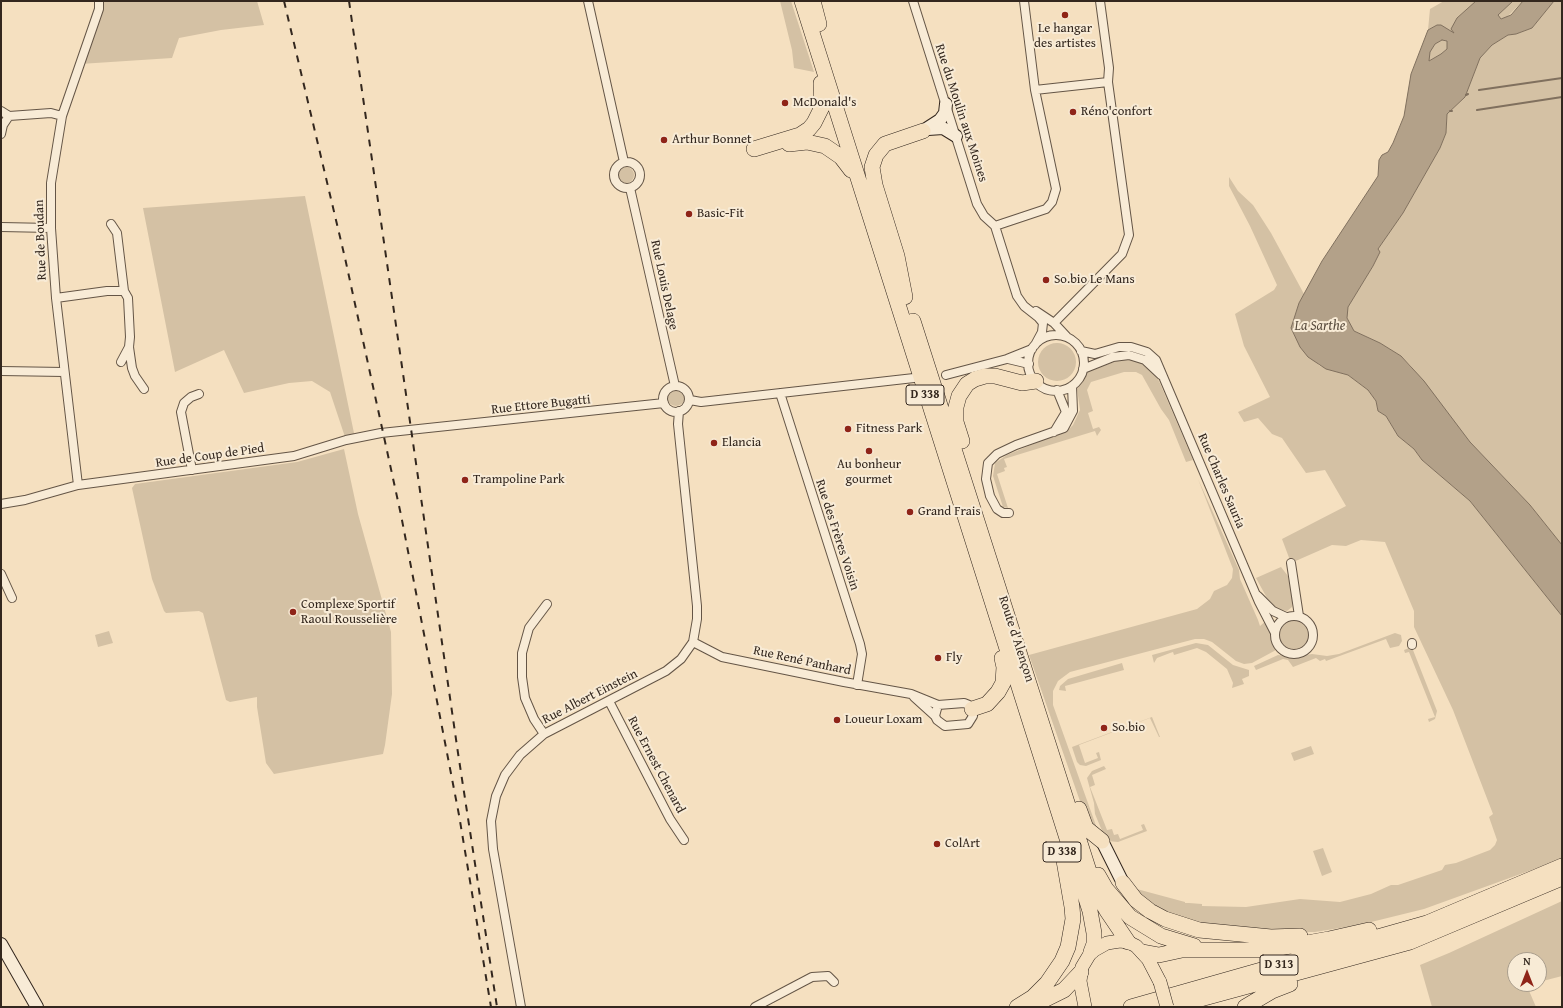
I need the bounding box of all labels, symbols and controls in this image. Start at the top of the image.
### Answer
marker: Le hangar des artistes [1060,10,1070,20]
place label: Le hangar des artistes [1034,21,1096,52]
street label: Rue du Moulin aux Moines [931,42,991,184]
place label: McDonald's [793,95,856,111]
marker: McDonald's [780,98,790,108]
place label: Réno'confort [1081,104,1152,120]
marker: Réno'confort [1068,107,1078,117]
place label: Arthur Bonnet [672,132,752,148]
marker: Arthur Bonnet [659,135,669,145]
street label: Rue de Boudan [32,199,50,281]
place label: Basic-Fit [697,206,744,222]
marker: Basic-Fit [684,209,694,219]
street label: Rue Louis Delage [647,239,681,331]
place label: So.bio Le Mans [1054,272,1135,288]
marker: So.bio Le Mans [1041,275,1051,285]
water label: La Sarthe [1295,318,1345,334]
road number: D 338 [906,385,944,405]
street label: Rue Ettore Bugatti [491,392,591,418]
place label: Fitness Park [856,421,922,437]
marker: Fitness Park [843,424,853,434]
street label: Rue Charles Sauria [1194,431,1248,531]
place label: Elancia [722,435,761,451]
marker: Elancia [709,438,719,448]
street label: Rue de Coup de Pied [155,441,265,471]
marker: Au bonheur gourmet [864,446,874,456]
place label: Au bonheur gourmet [837,457,901,488]
place label: Trampoline Park [473,472,565,488]
marker: Trampoline Park [460,475,470,485]
street label: Rue des Frères Voisin [812,478,862,592]
place label: Grand Frais [918,504,981,520]
marker: Grand Frais [905,507,915,517]
street label: Route d'Alençon [995,594,1037,684]
place label: Complexe Sportif Raoul Rousselière [301,597,397,628]
marker: Complexe Sportif Raoul Rousselière [288,607,298,617]
street label: Rue René Panhard [752,643,852,679]
place label: Fly [946,650,962,666]
marker: Fly [933,653,943,663]
street label: Rue Albert Einstein [540,666,640,728]
place label: Loueur Loxam [845,712,922,728]
street label: Rue Ernest Chenard [624,714,688,816]
marker: Loueur Loxam [832,715,842,725]
place label: So.bio [1112,720,1145,736]
marker: So.bio [1099,723,1109,733]
place label: ColArt [945,836,980,852]
marker: ColArt [932,839,942,849]
road number: D 338 [1043,842,1081,862]
north arrow [1507,952,1547,992]
text: N [1523,953,1531,969]
road number: D 313 [1260,955,1298,975]

